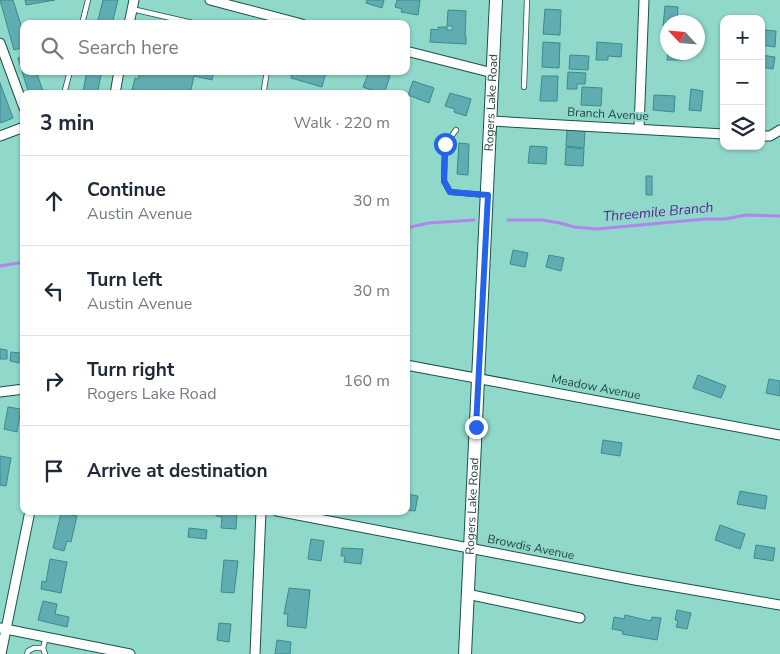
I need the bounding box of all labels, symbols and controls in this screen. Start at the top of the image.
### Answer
north arrow [660,15,705,60]
map controls [720,15,765,150]
button: + [720,15,765,60]
search box [20,20,410,75]
icon: search [38,34,66,62]
text: Search here [78,35,179,61]
street label: Rogers Lake Road [481,54,501,152]
button: − [720,60,765,105]
street label: Branch Avenue [567,104,649,124]
button: layers [720,105,765,150]
text: 3 min [40,109,94,137]
text: Walk · 220 m [294,112,390,134]
route start [434,133,457,156]
text: Continue [87,177,166,203]
icon: ahead [40,187,68,215]
text: 30 m [353,190,390,212]
water label: Threemile Branch [602,198,714,226]
text: Austin Avenue [87,203,192,225]
text: Turn left [87,267,162,293]
icon: left [40,277,68,305]
text: 30 m [353,280,390,302]
text: Austin Avenue [87,293,192,315]
text: Turn right [87,357,174,383]
icon: right [40,367,68,395]
text: 160 m [343,370,390,392]
street label: Meadow Avenue [550,371,642,403]
text: Rogers Lake Road [87,383,217,405]
route end [465,416,488,439]
icon: arrive [40,457,68,485]
street label: Rogers Lake Road [462,457,482,555]
text: Arrive at destination [87,458,268,484]
street label: Browdis Avenue [486,531,576,563]

